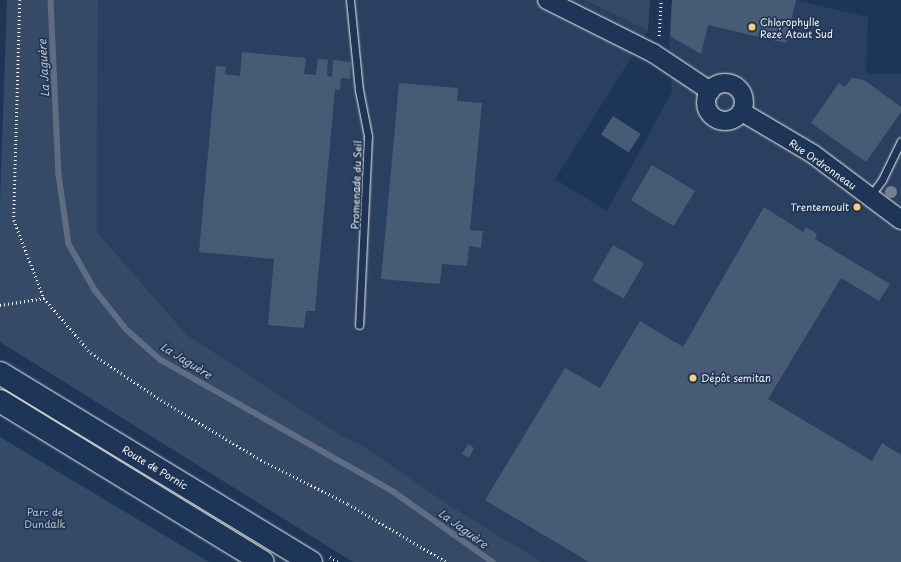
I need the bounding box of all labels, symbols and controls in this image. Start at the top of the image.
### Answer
place label: Chlorophylle Rezé Atout Sud [760,15,833,38]
marker: Chlorophylle Rezé Atout Sud [747,22,757,32]
water label: La Jaguère [36,38,52,98]
street label: Rue Ordronneau [787,136,859,192]
street label: Promenade du Seil [348,140,364,230]
place label: Trentemoult [790,201,849,213]
marker: Trentemoult [852,202,862,212]
water label: La Jaguère [157,340,215,382]
place label: Dépôt semitan [701,372,771,384]
marker: Dépôt semitan [688,373,698,383]
street label: Route de Pornic [120,442,190,492]
park label: Parc de Dundalk [24,505,66,528]
water label: La Jaguère [435,506,491,552]

